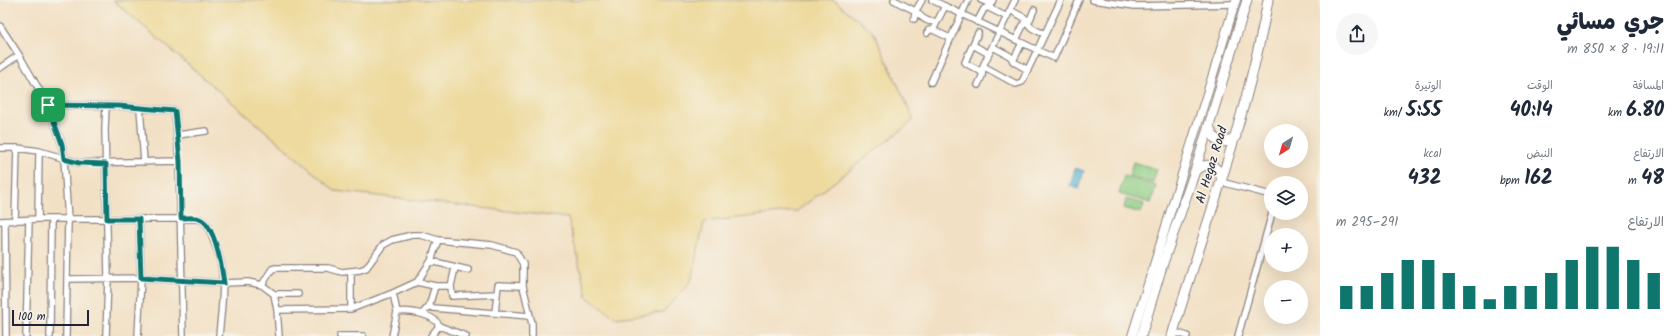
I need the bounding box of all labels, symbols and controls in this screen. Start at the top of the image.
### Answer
text: جري مسائي [1557,6,1664,41]
button: share [1336,13,1378,55]
text: 19:11 · 8 × 850 m [1567,39,1664,60]
text: الوتيرة [1415,77,1441,95]
text: الوقت [1527,77,1553,95]
text: المسافة [1633,77,1664,95]
pin [31,88,65,122]
icon: arrive [37,94,59,116]
text: 5:55 [1406,95,1441,127]
text: 40:14 [1510,95,1553,127]
text: 6.80 [1626,95,1664,127]
text: /km [1384,104,1406,122]
text: km [1608,104,1626,122]
street label: Al Hegaz Road [1190,123,1234,206]
north arrow [1264,124,1308,168]
map controls [1264,124,1308,324]
text: kcal [1423,145,1441,163]
text: النبض [1526,145,1553,163]
text: الارتفاع [1633,145,1664,163]
text: 432 [1408,163,1441,195]
text: 162 [1524,163,1553,195]
text: 48 [1641,163,1664,195]
text: bpm [1500,172,1524,190]
text: m [1628,172,1641,190]
button: layers [1264,176,1308,220]
text: 291–295 m [1336,212,1398,233]
text: الارتفاع [1628,212,1664,233]
button: + [1264,228,1308,272]
button: − [1264,280,1308,324]
scale bar [12,308,89,327]
text: 100 m [18,308,46,326]

